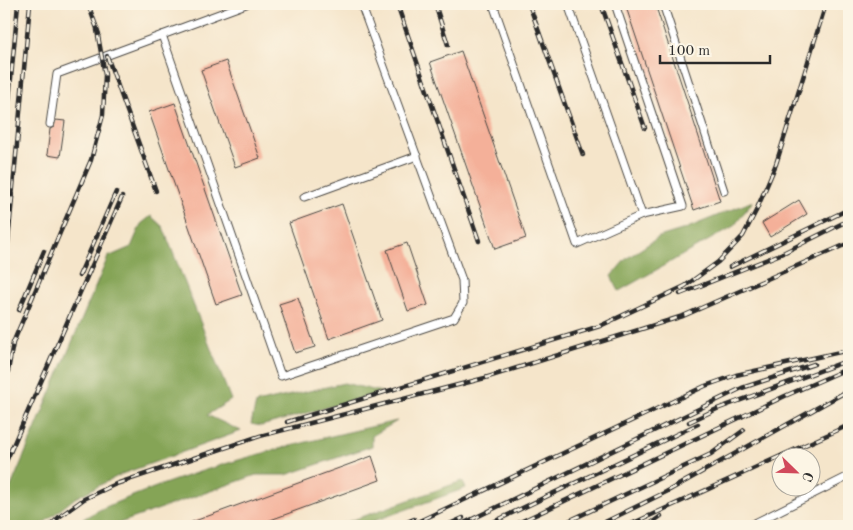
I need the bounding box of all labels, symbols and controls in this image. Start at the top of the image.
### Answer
scale bar [660,32,770,64]
text: 100 m [668,44,710,59]
north arrow [770,448,820,498]
text: С [799,470,815,484]

